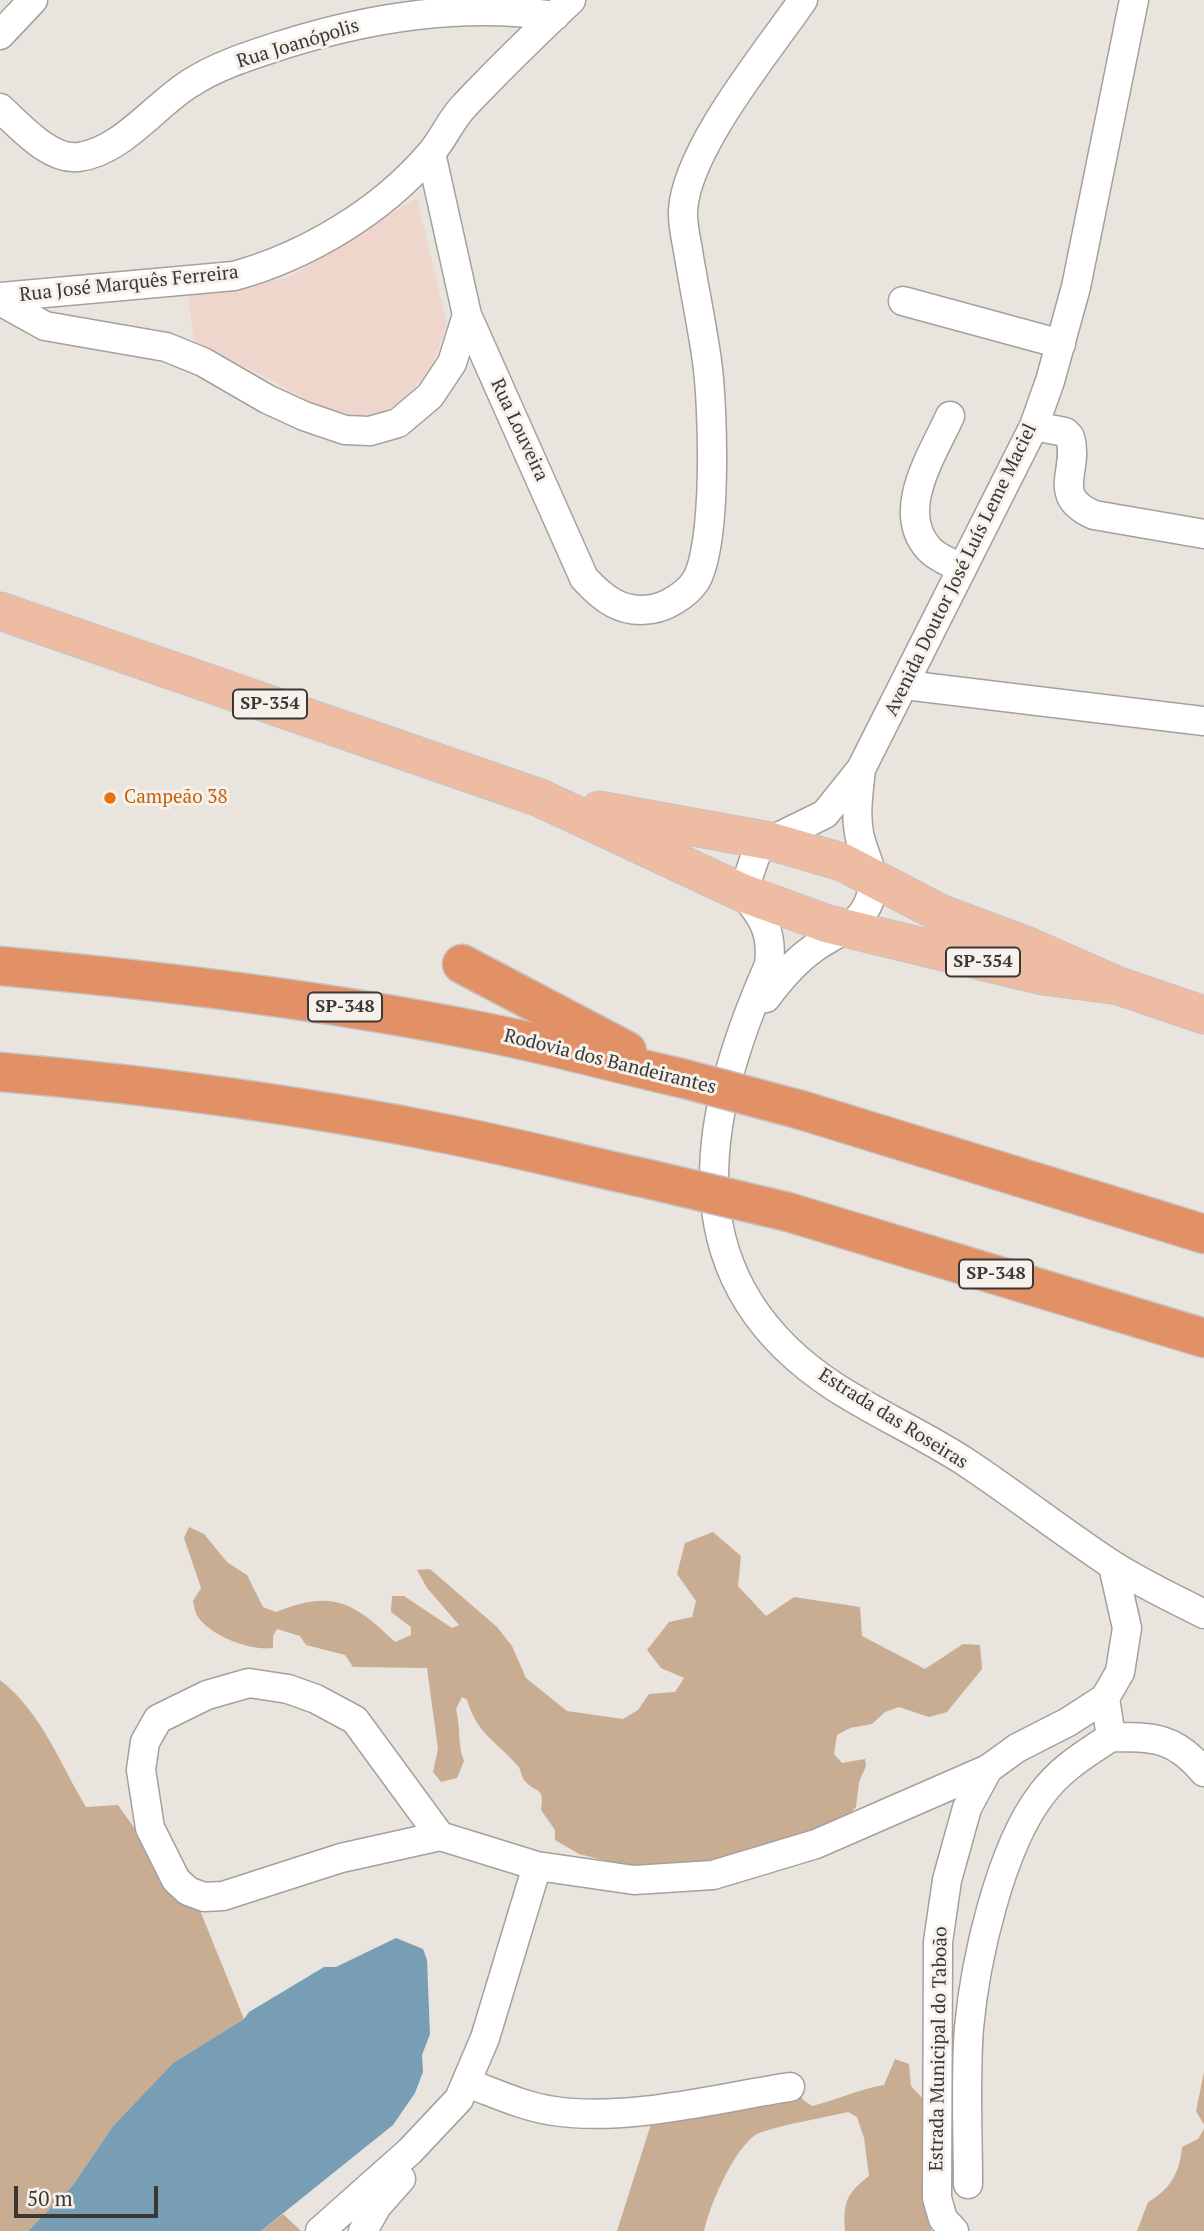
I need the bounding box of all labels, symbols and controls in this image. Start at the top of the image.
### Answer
street label: Rua Joanópolis [234,15,362,73]
street label: Rua José Marquês Ferreira [18,261,240,307]
street label: Rua Louveira [485,375,553,485]
street label: Avenida Doutor José Luís Leme Maciel [880,420,1042,720]
road number: SP-354 [233,690,307,718]
place label: Campeão 38 [124,787,228,809]
marker: Campeão 38 [102,790,118,806]
road number: SP-354 [946,947,1020,976]
road number: SP-348 [308,992,382,1022]
street label: Rodovia dos Bandeirantes [502,1025,718,1099]
road number: SP-348 [959,1260,1033,1288]
street label: Estrada das Roseiras [814,1364,972,1474]
street label: Estrada Municipal do Taboão [925,1926,953,2172]
scale bar [18,2172,161,2216]
text: 50 m [27,2184,73,2212]

